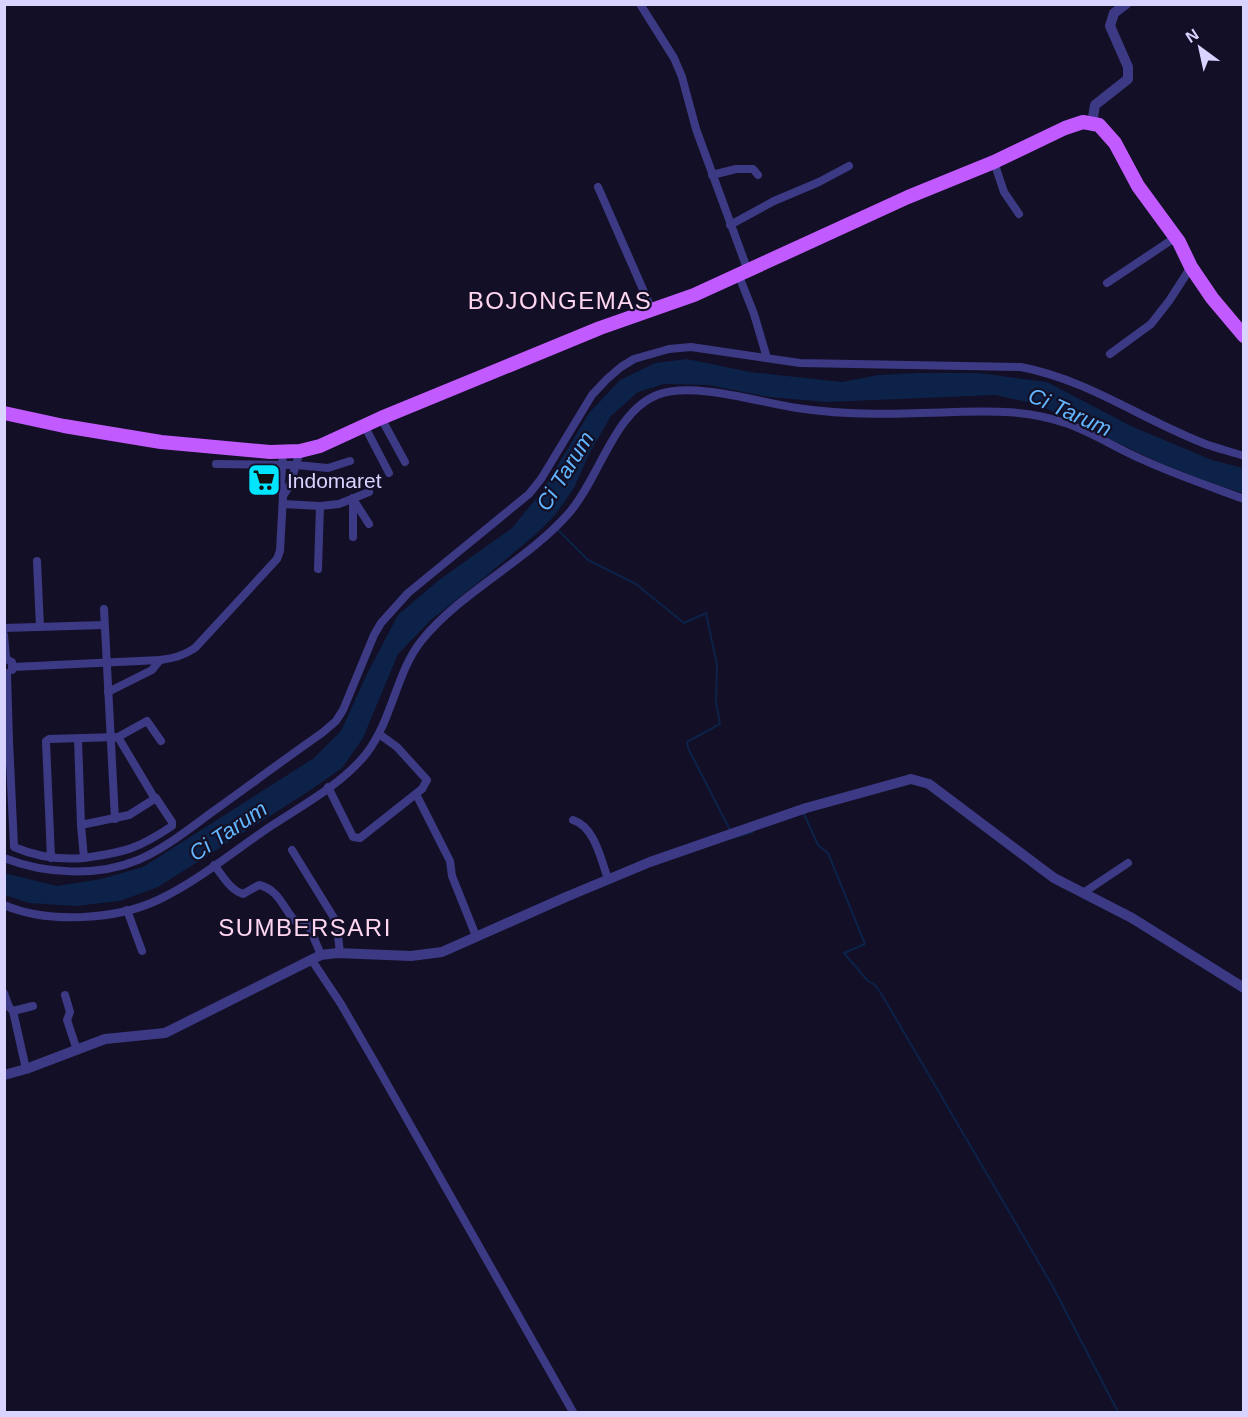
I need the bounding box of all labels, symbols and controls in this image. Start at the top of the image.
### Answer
north arrow [1170,18,1230,78]
text: N [1183,26,1202,46]
district label: BOJONGEMAS [468,287,652,314]
water label: Ci Tarum [1025,383,1115,441]
water label: Ci Tarum [531,427,599,515]
supermarket icon: Indomaret [246,462,282,498]
place label: Indomaret [287,469,382,492]
water label: Ci Tarum [184,796,272,866]
district label: SUMBERSARI [218,914,392,941]

